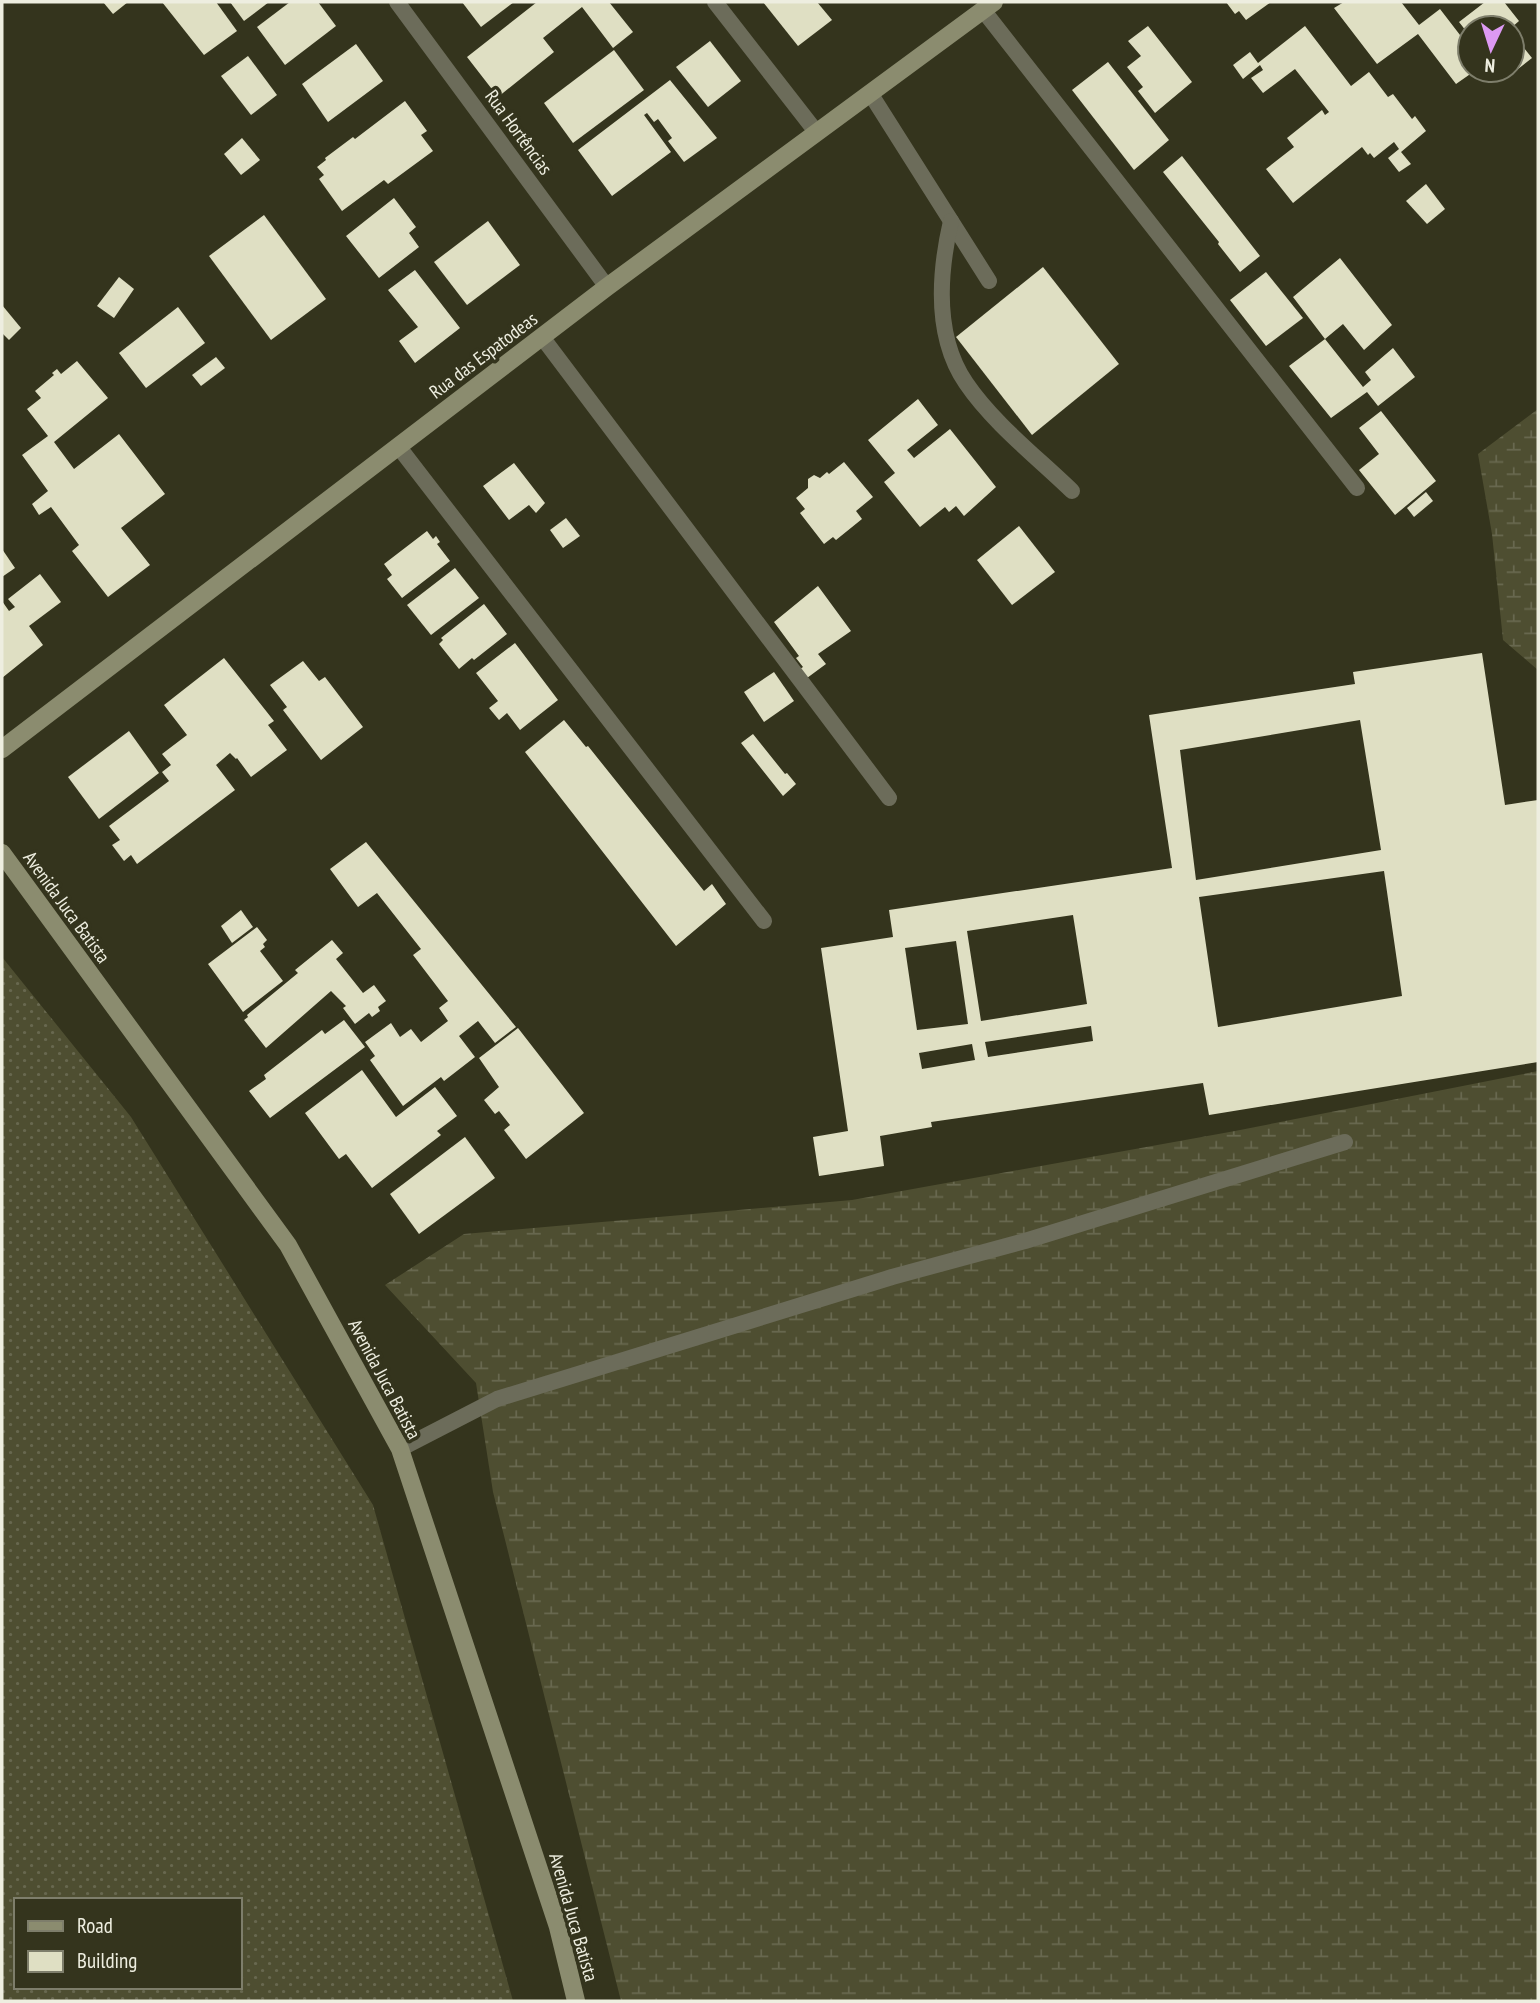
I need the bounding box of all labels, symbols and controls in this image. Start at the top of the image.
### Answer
north arrow [1456,14,1526,84]
text: N [1484,54,1496,78]
street label: Rua Hortências [480,85,558,179]
street label: Rua das Espatodeas [424,307,542,403]
street label: Avenida Juca Batista [18,846,116,968]
street label: Avenida Juca Batista [343,1315,427,1443]
street label: Avenida Juca Batista [544,1850,604,1984]
legend [14,1898,242,1989]
text: Road [77,1912,113,1939]
text: Building [77,1947,137,1974]

